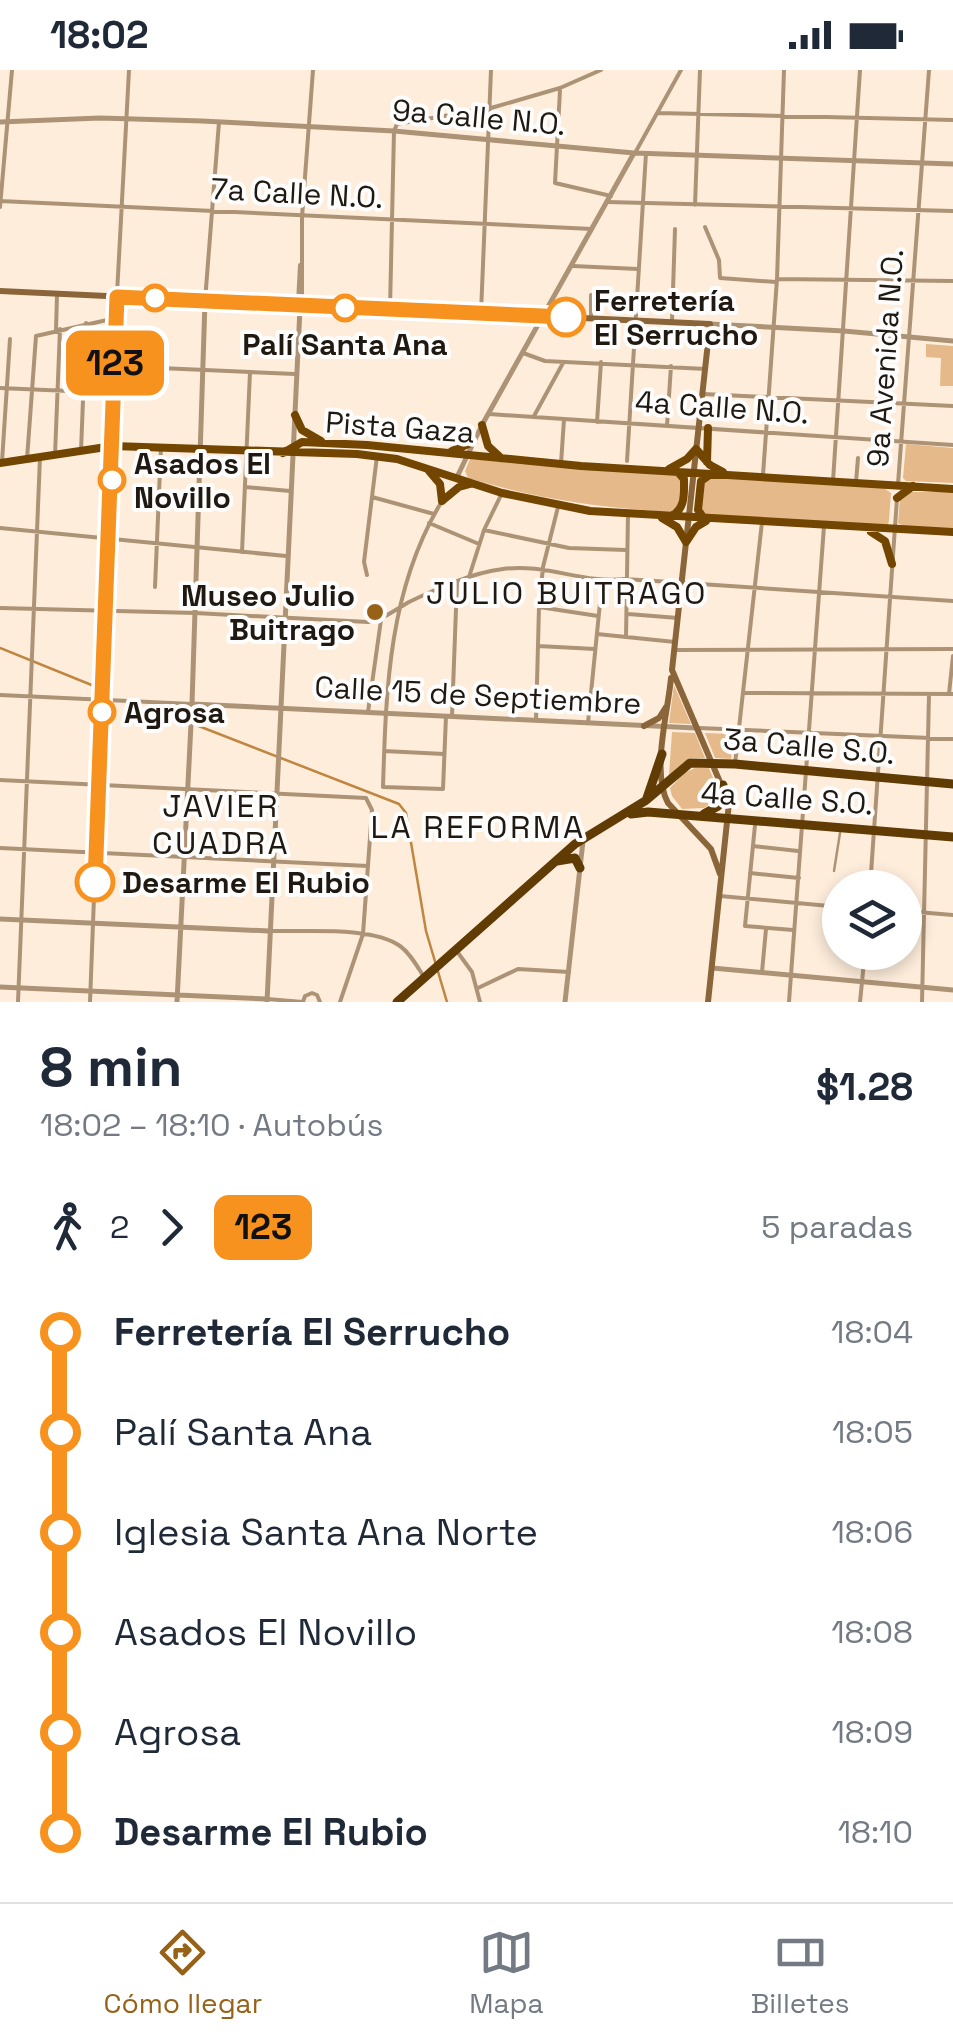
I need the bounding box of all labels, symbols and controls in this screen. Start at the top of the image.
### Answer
text: 18:02 [50,11,149,59]
street label: 9a Calle N.O. [391,90,567,144]
street label: 7a Calle N.O. [210,169,384,217]
street label: 9a Avenida N.O. [858,248,912,468]
place label: Ferretería El Serrucho [594,281,758,354]
unlabelled marker [142,285,168,311]
marker: Palí Santa Ana [332,295,358,321]
marker: Ferretería El Serrucho [547,298,585,336]
place label: Palí Santa Ana [242,325,448,364]
line badge: 123 [58,330,172,396]
text: 123 [86,341,144,385]
street label: 4a Calle N.O. [634,381,810,433]
street label: Pista Gaza [324,402,476,452]
place label: Asados El Novillo [134,444,271,517]
marker: Asados El Novillo [99,467,125,493]
district label: JULIO BUITRAGO [426,573,708,613]
place label: Museo Julio Buitrago [181,576,355,649]
marker: Museo Julio Buitrago [364,601,386,623]
street label: Calle 15 de Septiembre [314,667,642,723]
place label: Agrosa [124,693,225,732]
marker: Agrosa [89,699,115,725]
street label: 3a Calle S.O. [722,719,896,773]
street label: 4a Calle S.O. [700,773,874,823]
district label: JAVIER CUADRA [152,786,290,863]
district label: LA REFORMA [370,807,586,847]
marker: Desarme El Rubio [76,863,114,901]
place label: Desarme El Rubio [122,863,370,902]
map controls [822,870,922,970]
button: layers [822,870,922,970]
text: 8 min [40,1032,182,1102]
text: $1.28 [816,1063,913,1111]
text: 18:02 – 18:10 · Autobús [40,1105,383,1145]
icon: walk [40,1200,95,1255]
icon: forward [144,1200,199,1255]
text: 123 [234,1205,292,1249]
text: 2 [110,1207,129,1247]
text: 5 paradas [761,1207,913,1247]
text: Ferretería El Serrucho [114,1308,510,1356]
text: 18:04 [831,1312,913,1352]
text: Palí Santa Ana [114,1408,372,1456]
text: 18:05 [832,1412,913,1452]
text: Iglesia Santa Ana Norte [114,1508,538,1556]
text: 18:06 [831,1512,913,1552]
text: Asados El Novillo [114,1608,417,1656]
text: 18:08 [831,1612,913,1652]
text: Agrosa [114,1708,241,1756]
text: 18:09 [831,1712,913,1752]
text: Desarme El Rubio [114,1808,428,1856]
text: 18:10 [838,1812,913,1852]
tab: Cómo llegar [103,1925,262,2021]
tab: Mapa [469,1925,544,2021]
tab: Billetes [751,1925,850,2021]

